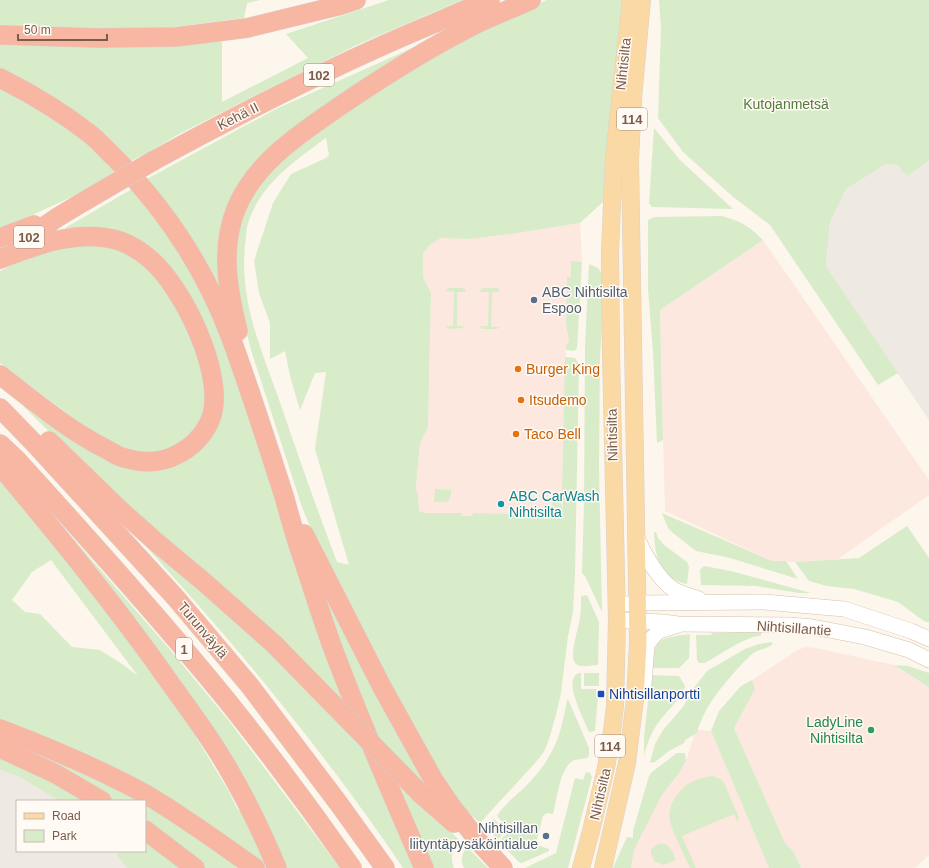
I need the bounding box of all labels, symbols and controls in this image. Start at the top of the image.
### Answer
scale bar [18,16,107,42]
text: 50 m [24,23,51,37]
street label: Nihtisilta [612,37,634,91]
road number: 102 [304,64,334,86]
park label: Kutojanmetsä [743,96,829,112]
street label: Kehä II [215,99,261,133]
road number: 114 [617,108,647,130]
road number: 102 [14,226,44,248]
place label: ABC Nihtisilta Espoo [542,284,628,316]
marker: ABC Nihtisilta Espoo [529,295,539,305]
place label: Burger King [526,361,600,377]
marker: Burger King [513,364,523,374]
place label: Itsudemo [529,392,587,408]
marker: Itsudemo [516,395,526,405]
street label: Nihtisilta [604,408,620,462]
place label: Taco Bell [524,426,581,442]
marker: Taco Bell [511,429,521,439]
place label: ABC CarWash Nihtisilta [509,488,600,520]
marker: ABC CarWash Nihtisilta [496,499,506,509]
street label: Turunväylä [175,599,231,662]
street label: Nihtisillantie [756,617,832,639]
road number: 1 [176,638,192,660]
place label: Nihtisillanportti [609,686,700,702]
marker: Nihtisillanportti [596,689,606,699]
place label: LadyLine Nihtisilta [806,714,863,746]
marker: LadyLine Nihtisilta [866,725,876,735]
road number: 114 [595,735,625,757]
street label: Nihtisilta [586,766,614,822]
legend [16,800,146,852]
text: Road [52,809,81,823]
place label: Nihtisillan liityntäpysäköintialue [410,820,538,852]
text: Park [52,829,78,843]
marker: Nihtisillan liityntäpysäköintialue [541,831,551,841]

